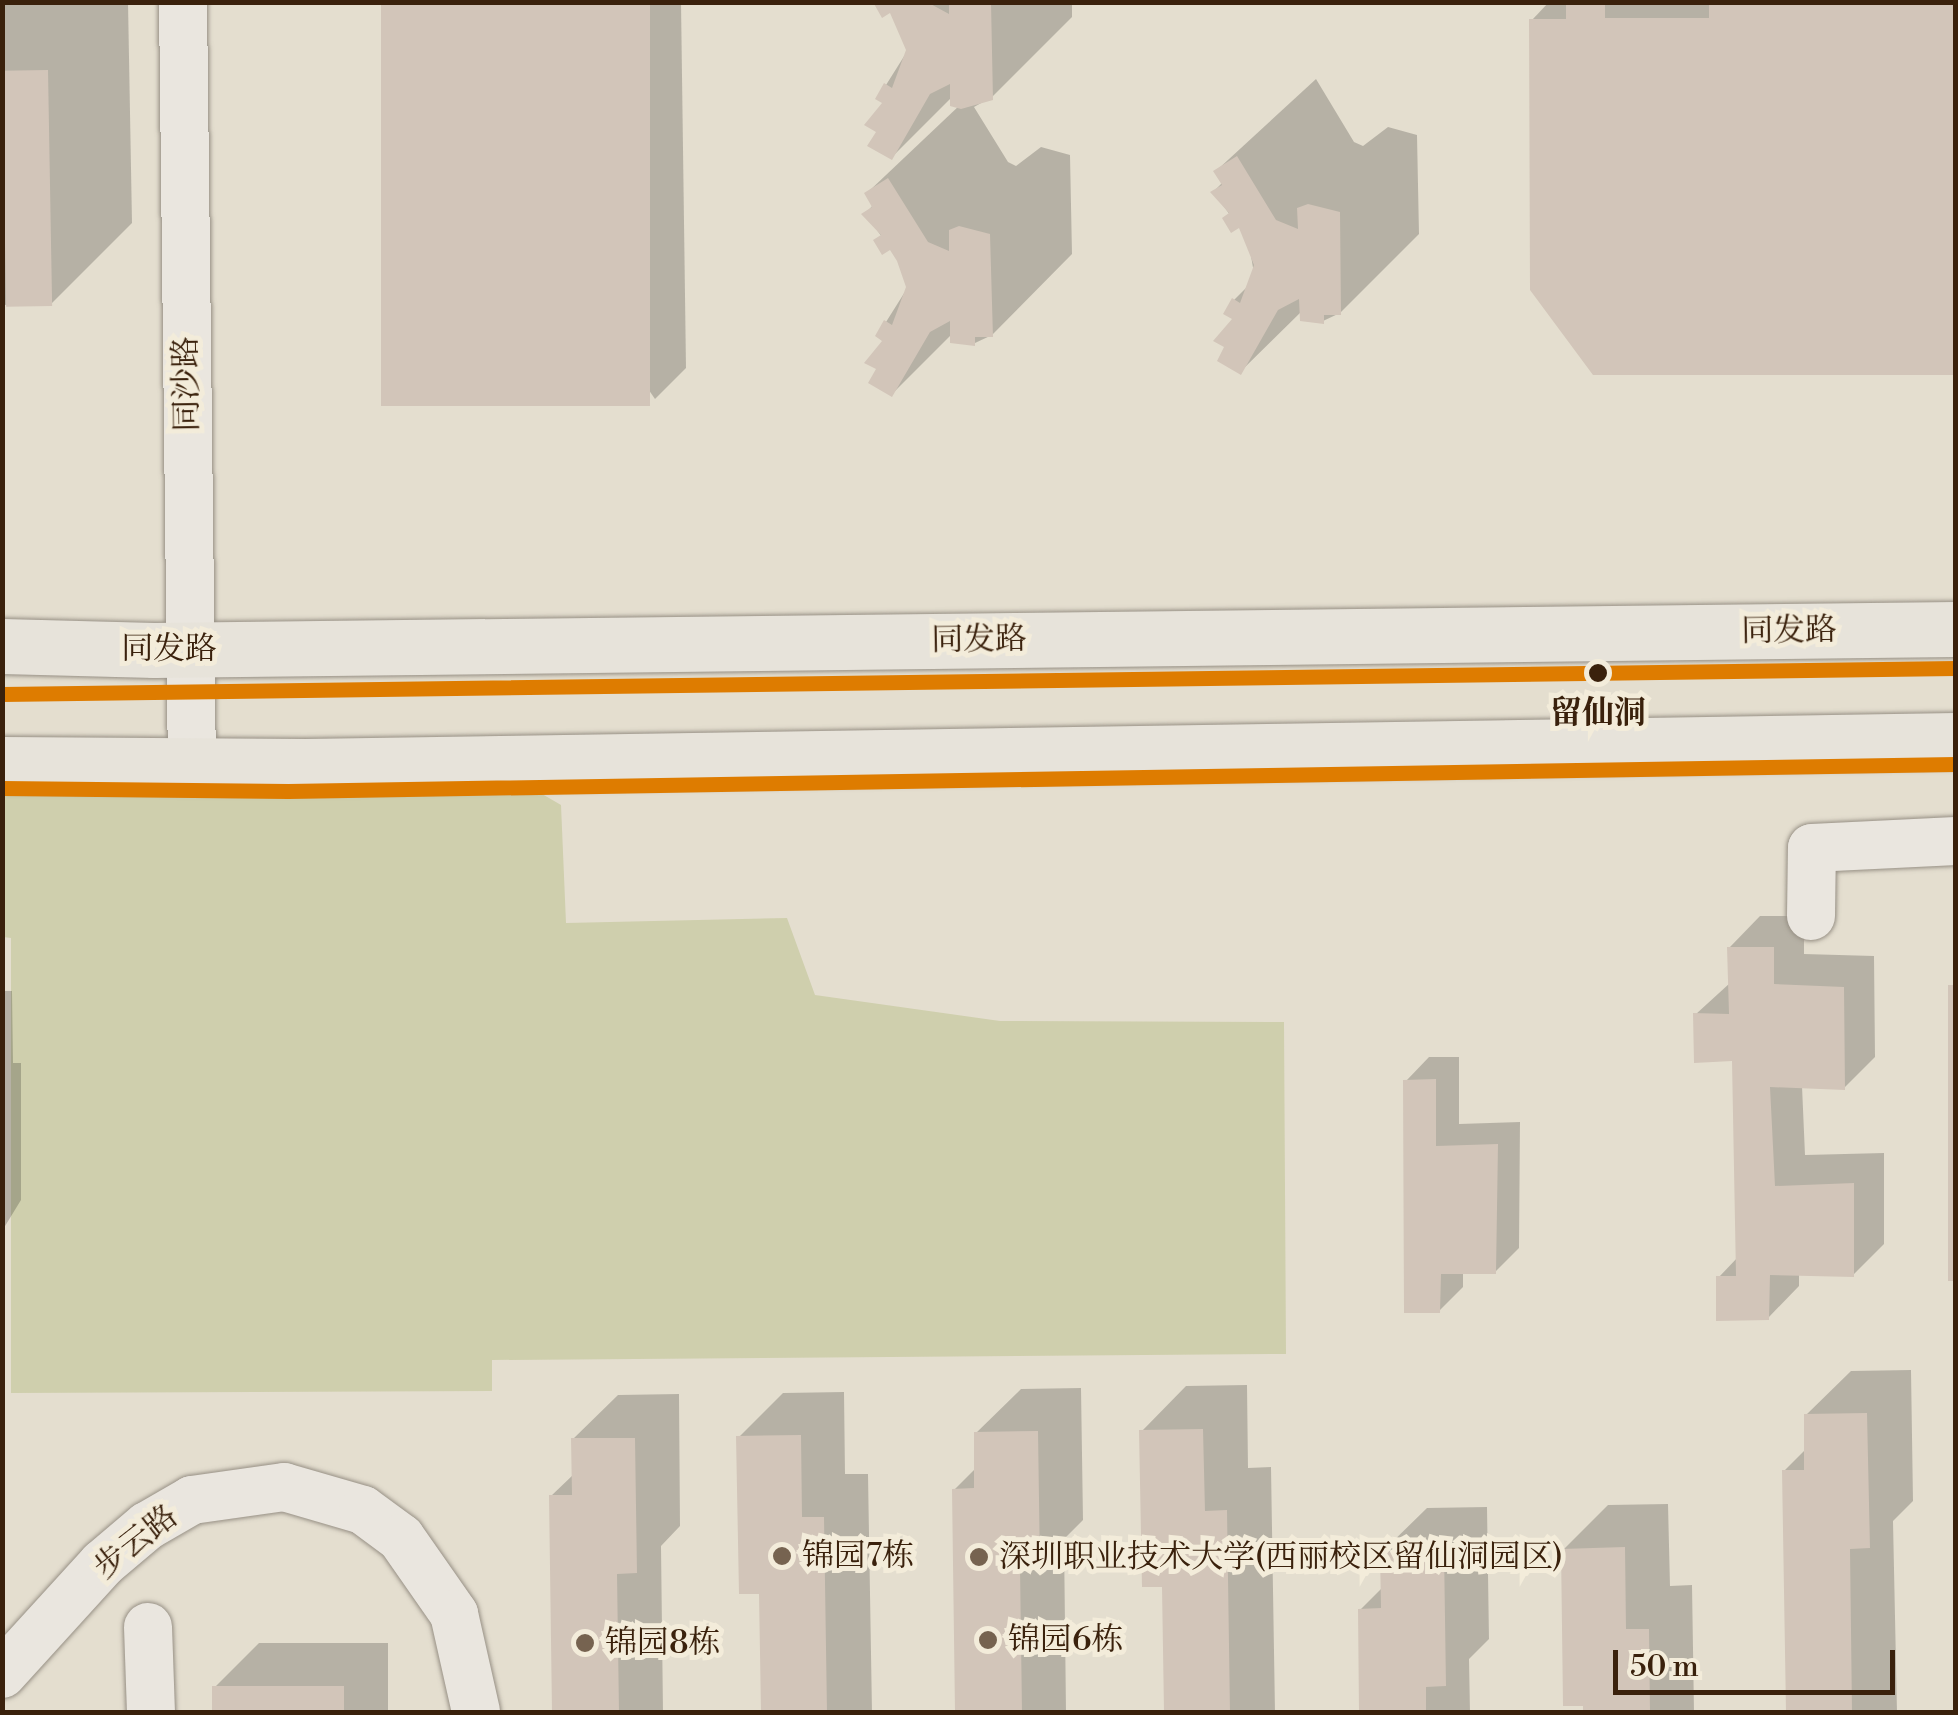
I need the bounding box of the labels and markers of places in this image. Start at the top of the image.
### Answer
marker: 留仙洞 [1582,657,1614,689]
place label: 留仙洞 [1550,694,1646,732]
place label: 锦园7栋 [802,1537,914,1575]
place label: 深圳职业技术大学(西丽校区留仙洞园区) [999,1538,1563,1576]
marker: 锦园7栋 [771,1545,793,1567]
marker: 深圳职业技术大学(西丽校区留仙洞园区) [968,1546,990,1568]
place label: 锦园6栋 [1008,1621,1123,1659]
place label: 锦园8栋 [605,1624,721,1662]
marker: 锦园6栋 [977,1629,999,1651]
marker: 锦园8栋 [574,1632,596,1654]

